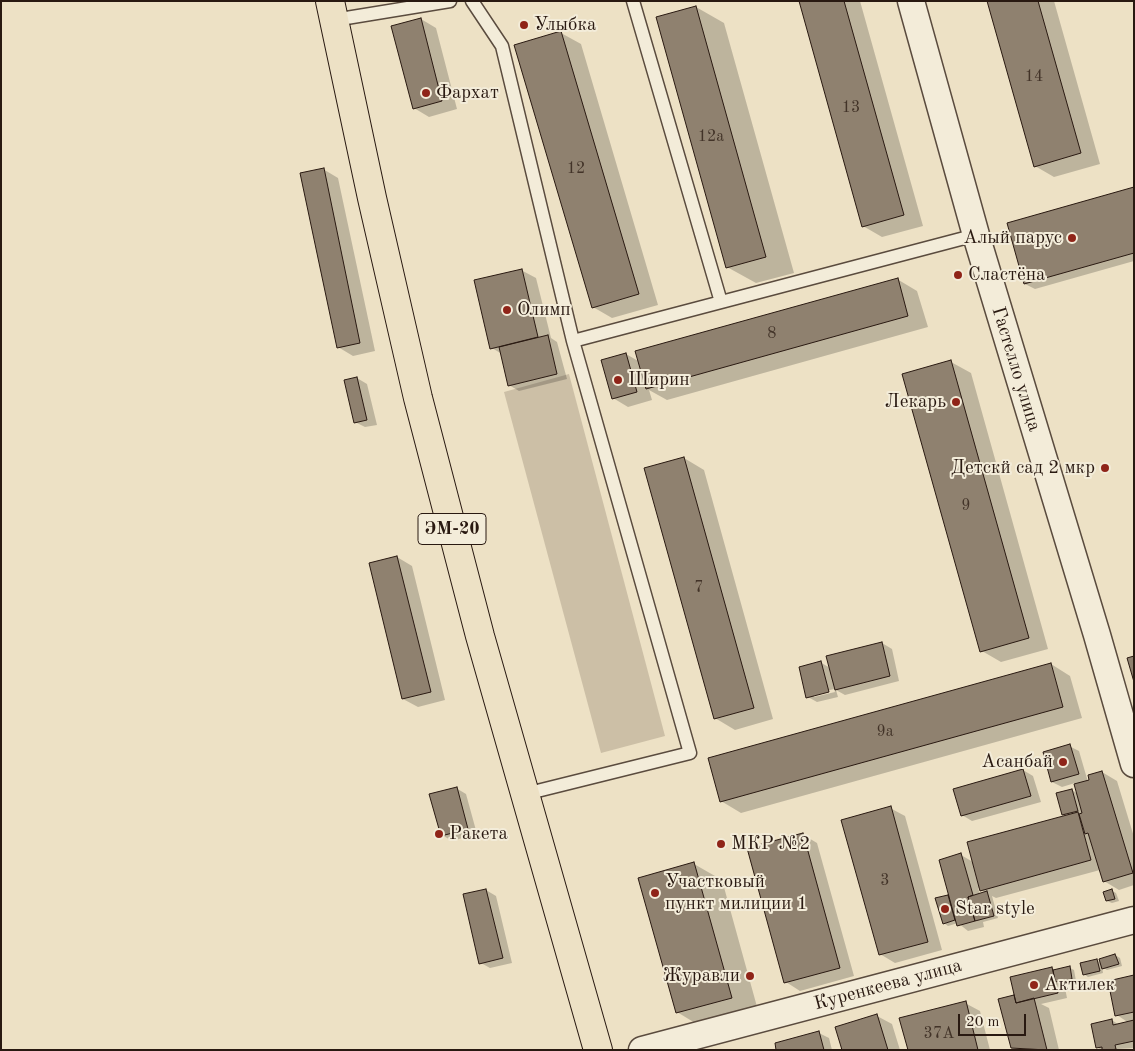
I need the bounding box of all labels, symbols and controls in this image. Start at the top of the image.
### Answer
place label: Улыбка [534,14,596,36]
marker: Улыбка [518,19,530,31]
house number: 14 [1025,67,1043,87]
place label: Фархат [436,82,499,104]
marker: Фархат [420,87,432,99]
house number: 13 [842,98,860,118]
house number: 12a [698,127,724,147]
house number: 12 [567,159,585,179]
place label: Алый парус [963,227,1062,249]
marker: Алый парус [1066,232,1078,244]
place label: Сластёна [968,264,1045,286]
marker: Сластёна [952,269,964,281]
place label: Олимп [517,299,571,321]
marker: Олимп [501,304,513,316]
street label: Гастелло улица [986,304,1046,434]
house number: 8 [767,324,777,344]
place label: Ширин [628,369,690,391]
marker: Ширин [612,374,624,386]
place label: Лекарь [885,391,946,413]
marker: Лекарь [950,396,962,408]
place label: Детскй сад 2 мкр [951,457,1095,479]
marker: Детскй сад 2 мкр [1099,462,1111,474]
house number: 9 [961,496,971,516]
road number: ЭМ-20 [418,514,486,544]
house number: 7 [694,578,704,598]
house number: 9а [876,722,894,742]
place label: Асанбай [981,751,1053,773]
marker: Асанбай [1057,756,1069,768]
place label: Ракета [449,823,508,845]
marker: Ракета [433,828,445,840]
place label: МКР №2 [731,833,810,855]
marker: МКР №2 [715,838,727,850]
place label: Участковый пункт милиции 1 [665,871,808,915]
house number: 3 [880,871,890,891]
marker: Участковый пункт милиции 1 [649,887,661,899]
place label: Star style [955,898,1035,920]
marker: Star style [939,903,951,915]
street label: Куренкеева улица [811,954,965,1016]
place label: Журавли [663,965,740,987]
marker: Журавли [744,970,756,982]
place label: Актилек [1044,974,1115,996]
marker: Актилек [1028,979,1040,991]
scale bar [960,1004,1028,1036]
text: 20 m [966,1015,1000,1030]
house number: 37А [924,1024,954,1044]

